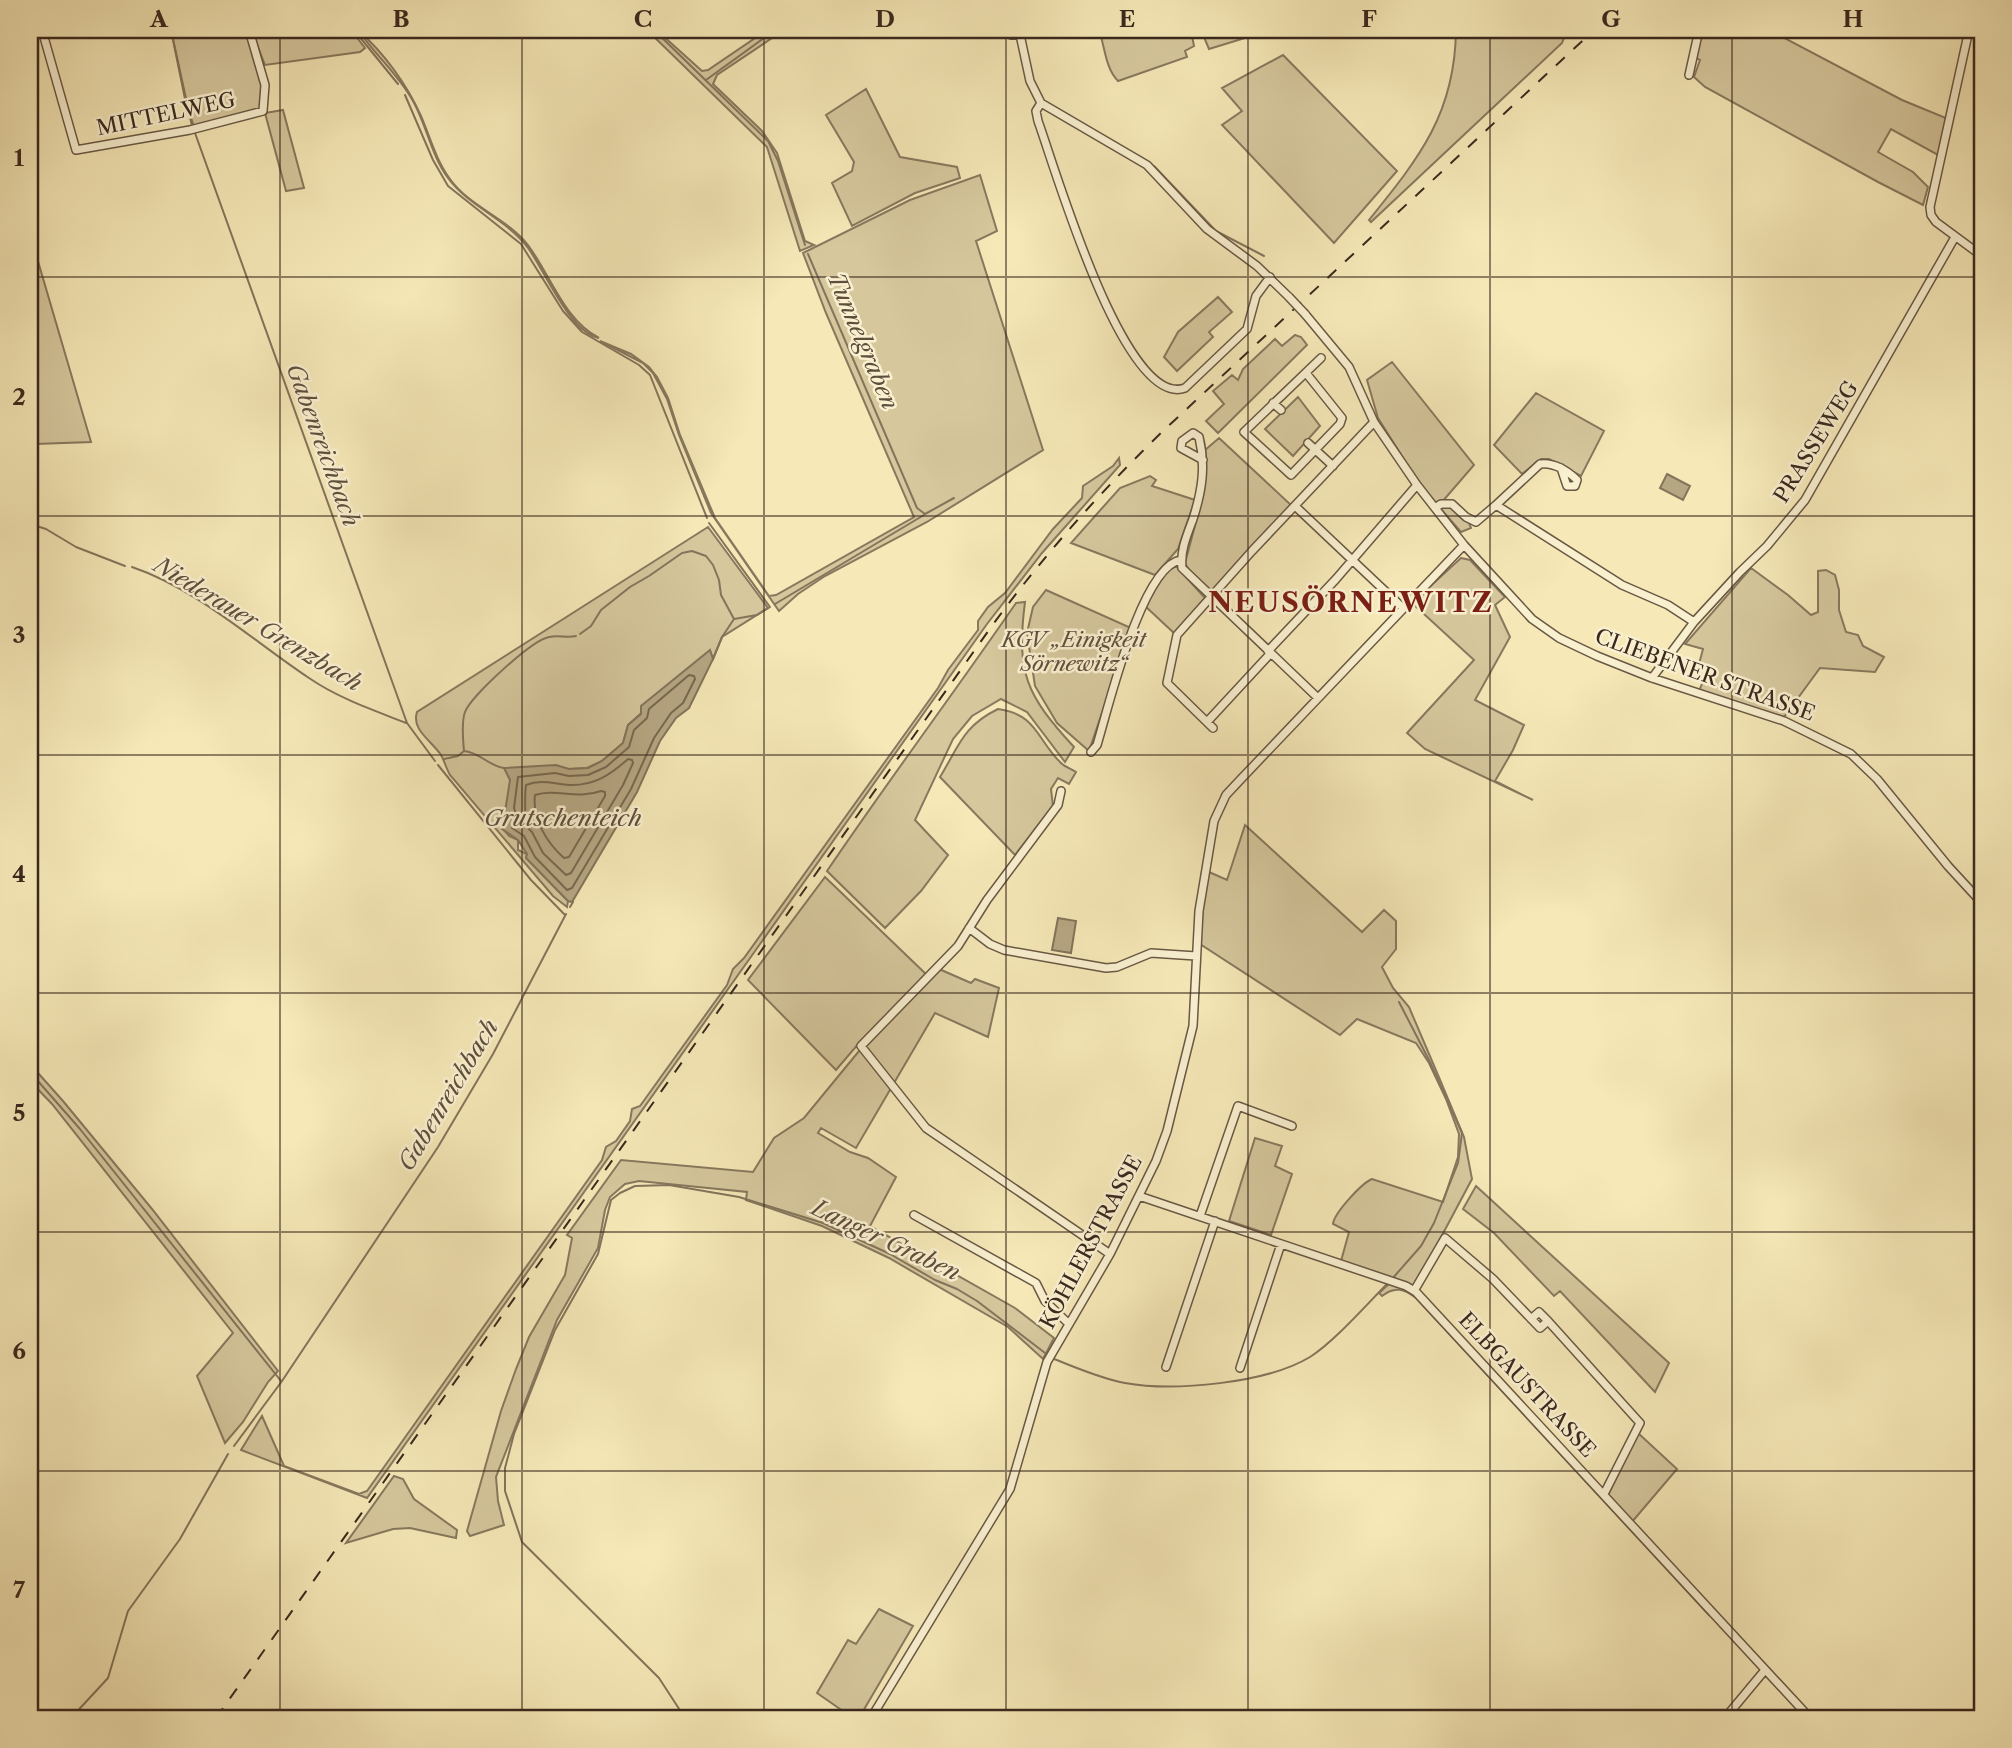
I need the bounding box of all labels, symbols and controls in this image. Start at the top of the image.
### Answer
text: A [149,5,169,33]
text: B [392,5,410,33]
text: C [634,5,652,33]
text: D [875,5,895,33]
text: E [1119,5,1135,33]
text: F [1361,5,1377,33]
text: G [1601,5,1621,33]
text: H [1843,5,1864,33]
street label: MITTELWEG [94,87,238,140]
text: 1 [14,144,25,172]
water label: Tunnelgraben [822,268,904,414]
water label: Gabenreichbach [281,360,365,530]
street label: PRASSEWEG [1768,376,1863,507]
text: 2 [12,383,26,411]
water label: Niederauer Grenzbach [147,550,367,697]
district label: NEUSÖRNEWITZ [1208,585,1494,619]
text: 3 [13,621,26,649]
street label: CLIEBENER STRASSE [1592,623,1819,726]
park label: KGV „Einigkeit Sörnewitz“ [1000,627,1148,676]
water label: Grutschenteich [484,804,642,832]
text: 4 [12,860,26,888]
water label: Gabenreichbach [392,1014,504,1176]
text: 5 [13,1099,25,1127]
street label: KÖHLERSTRASSE [1034,1151,1147,1333]
water label: Langer Graben [806,1193,965,1287]
street label: ELBGAUSTRASSE [1454,1307,1601,1462]
text: 6 [12,1337,26,1365]
text: 7 [13,1576,25,1604]

